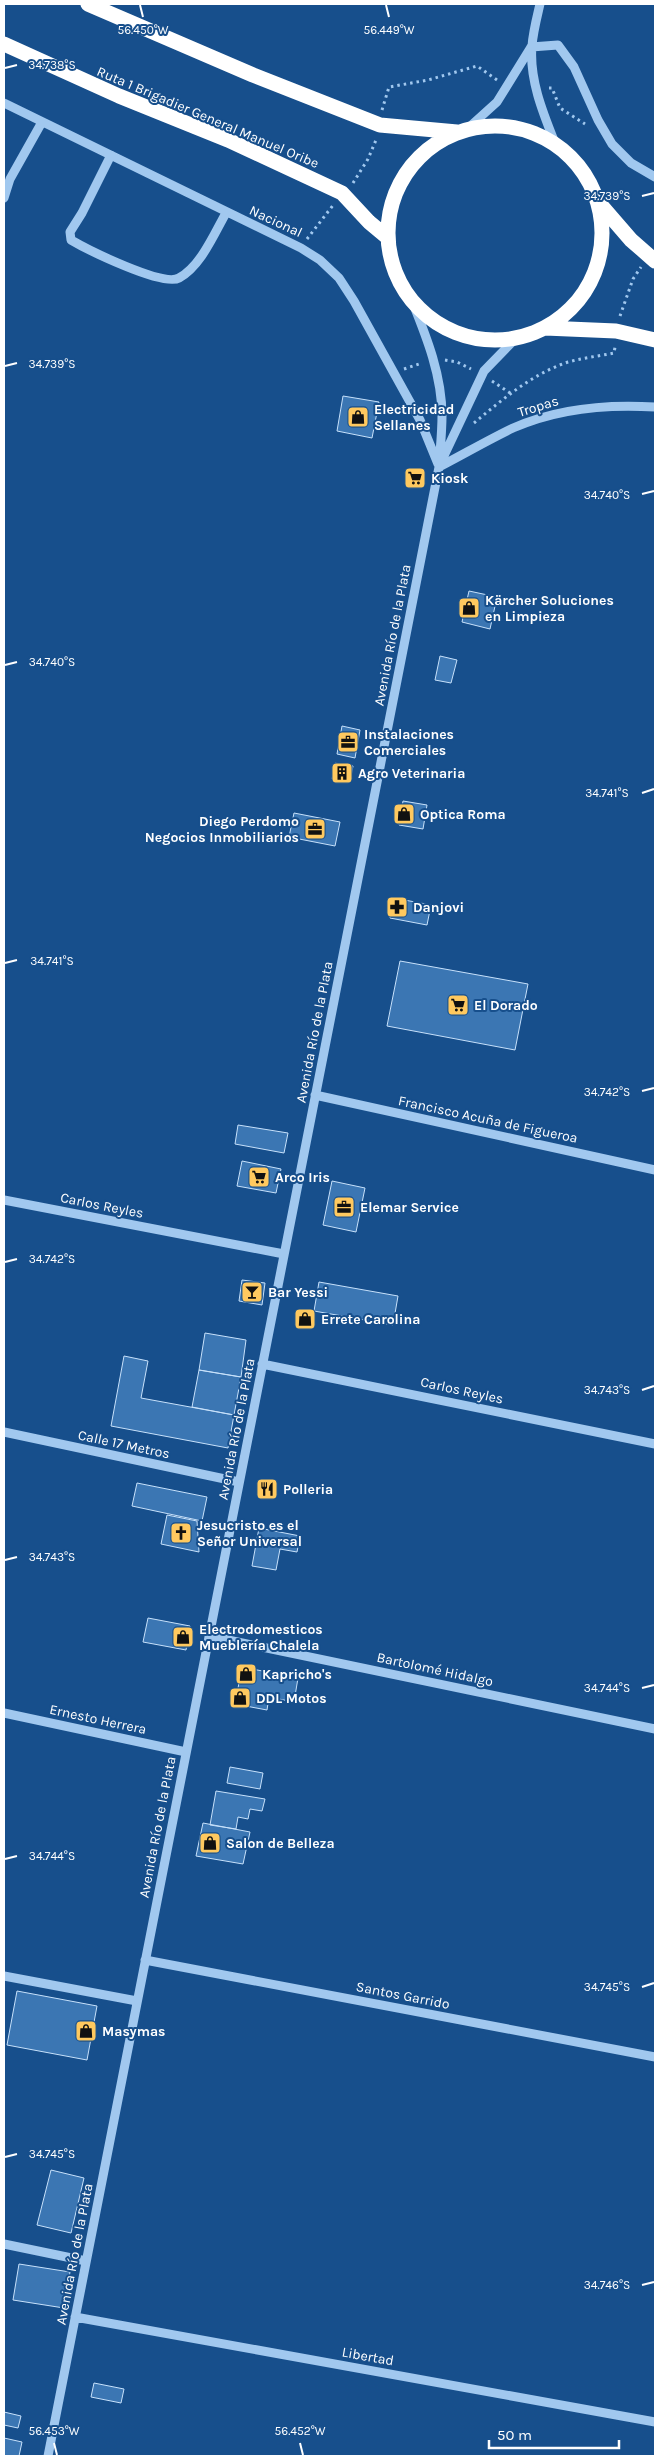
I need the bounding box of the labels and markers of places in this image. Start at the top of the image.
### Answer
place label: Electricidad Sellanes [374,401,454,434]
shop icon: Electricidad Sellanes [346,405,370,429]
supermarket icon: Kiosk [403,466,427,490]
place label: Kiosk [431,470,469,487]
place label: Kärcher Soluciones en Limpieza [485,592,614,625]
shop icon: Kärcher Soluciones en Limpieza [457,596,481,620]
place label: Instalaciones Comerciales [364,726,454,759]
office icon: Instalaciones Comerciales [336,730,360,754]
building icon: Agro Veterinaria [330,761,354,785]
place label: Agro Veterinaria [358,765,465,782]
shop icon: Optica Roma [392,802,416,826]
place label: Optica Roma [420,806,506,823]
place label: Diego Perdomo Negocios Inmobiliarios [145,813,299,846]
office icon: Diego Perdomo Negocios Inmobiliarios [303,817,327,841]
pharmacy icon: Danjovi [385,895,409,919]
place label: Danjovi [413,899,464,916]
supermarket icon: El Dorado [446,993,470,1017]
place label: El Dorado [474,997,538,1014]
supermarket icon: Arco Iris [247,1165,271,1189]
place label: Arco Iris [275,1169,330,1186]
office icon: Elemar Service [332,1195,356,1219]
place label: Elemar Service [360,1199,459,1216]
bar icon: Bar Yessi [240,1280,264,1304]
place label: Bar Yessi [268,1284,328,1301]
shop icon: Errete Carolina [293,1307,317,1331]
place label: Errete Carolina [321,1311,420,1328]
restaurant icon: Polleria [255,1477,279,1501]
place label: Polleria [283,1481,333,1498]
place label: Jesucristo es el Señor Universal [197,1517,302,1550]
church icon: Jesucristo es el Señor Universal [169,1521,193,1545]
place label: Electrodomesticos Mueblería Chalela [199,1621,323,1654]
shop icon: Electrodomesticos Mueblería Chalela [171,1625,195,1649]
shop icon: Kapricho's [234,1662,258,1686]
place label: Kapricho's [262,1666,332,1683]
shop icon: DDL Motos [228,1686,252,1710]
place label: DDL Motos [256,1690,327,1707]
shop icon: Salon de Belleza [198,1831,222,1855]
place label: Salon de Belleza [226,1835,335,1852]
shop icon: Masymas [74,2019,98,2043]
place label: Masymas [102,2023,166,2040]

